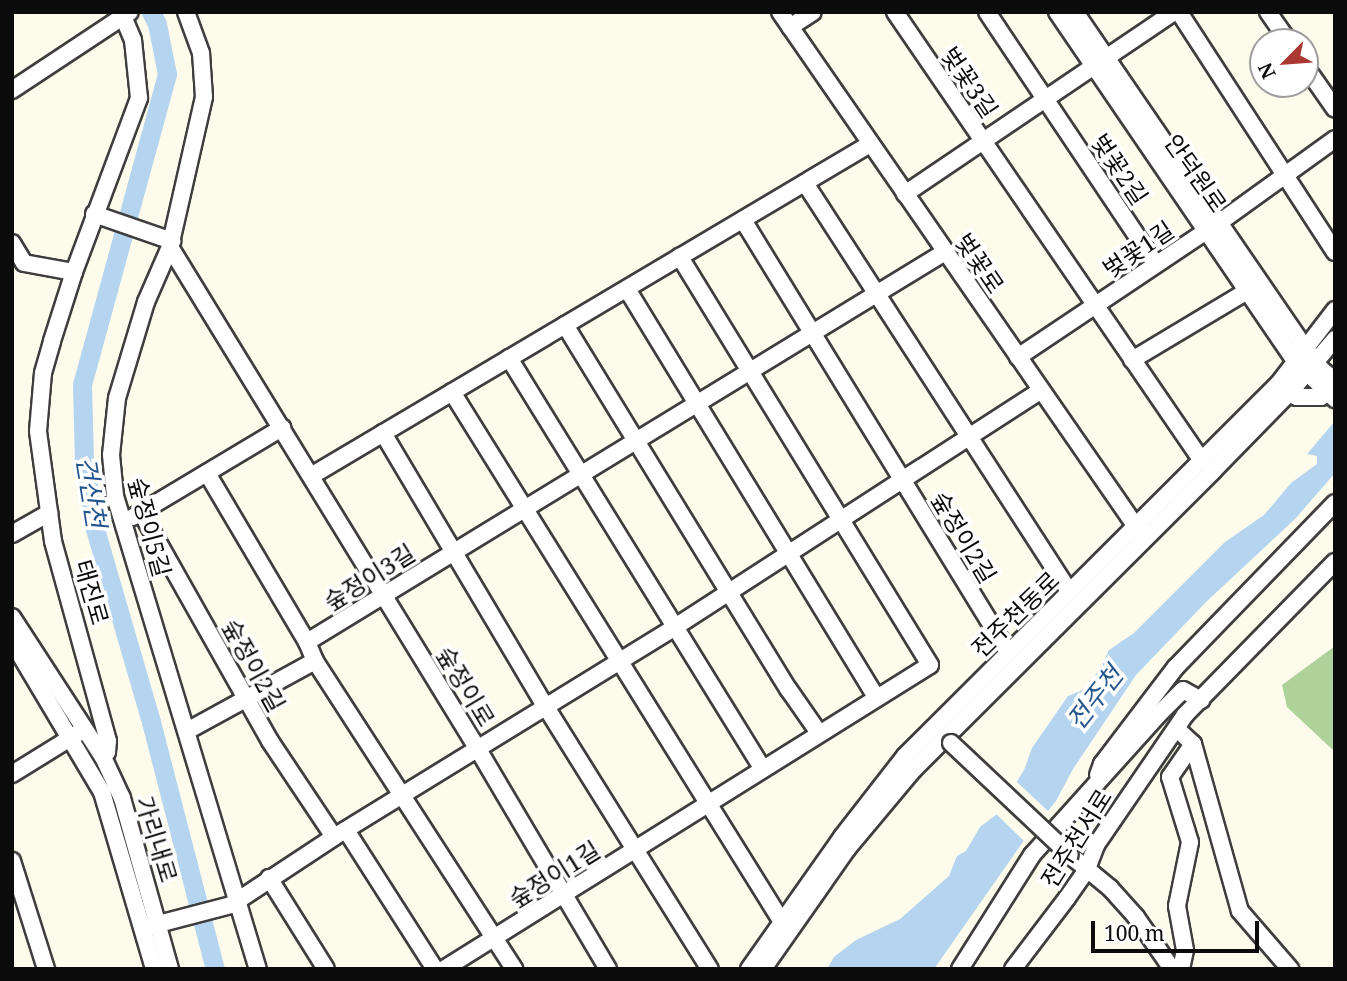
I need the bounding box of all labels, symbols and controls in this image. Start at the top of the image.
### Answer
north arrow [1249,28,1319,98]
street label: 벚꽃3길 [936,41,1004,123]
text: N [1252,59,1282,83]
street label: 벚꽃2길 [1086,128,1154,210]
street label: 안덕원로 [1159,129,1233,217]
street label: 벚꽃1길 [1097,215,1179,283]
street label: 벚꽃로 [950,227,1010,299]
water label: 건산천 [70,454,112,530]
street label: 숲정이5길 [123,474,177,580]
street label: 숲정이2길 [925,486,1003,588]
street label: 숲정이3길 [318,538,420,616]
street label: 태진로 [69,556,115,628]
street label: 전주천동로 [965,565,1065,663]
street label: 숲정이2길 [217,614,291,716]
street label: 숲정이로 [431,641,501,731]
water label: 전주천 [1061,660,1129,736]
street label: 전주천서로 [1035,784,1117,892]
street label: 가리내로 [130,793,184,885]
street label: 숲정이1길 [503,835,605,913]
scale bar [1095,908,1263,952]
text: 100 m [1104,919,1165,947]

